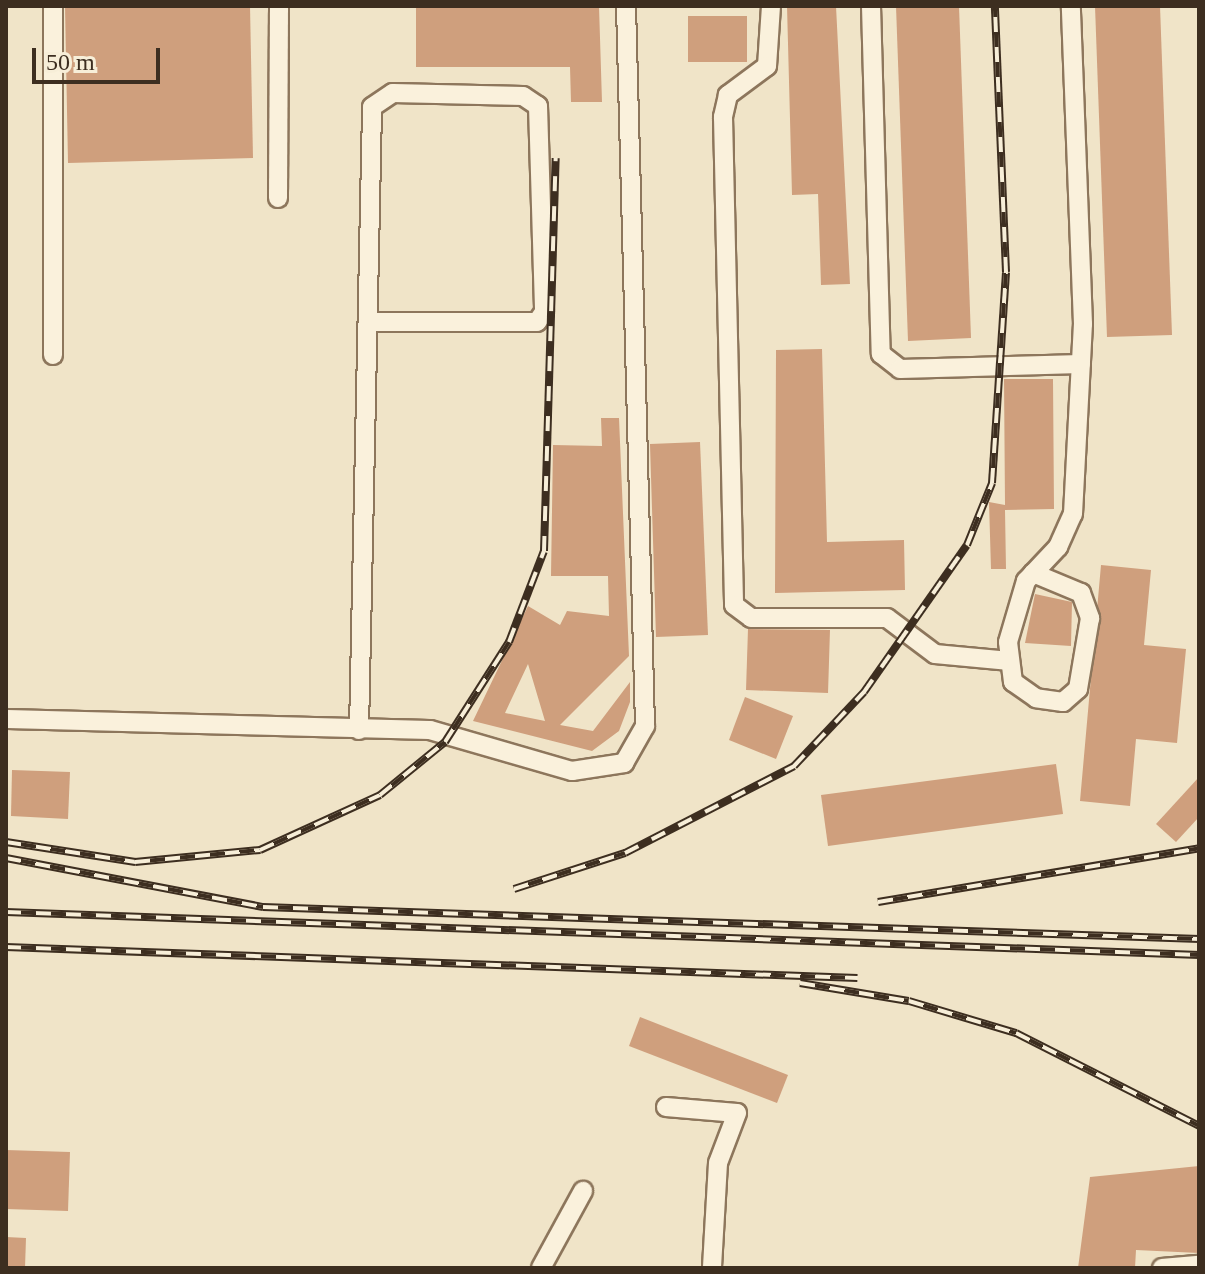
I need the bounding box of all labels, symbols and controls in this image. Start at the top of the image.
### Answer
scale bar [36,32,164,82]
text: 50 m [46,49,95,75]

